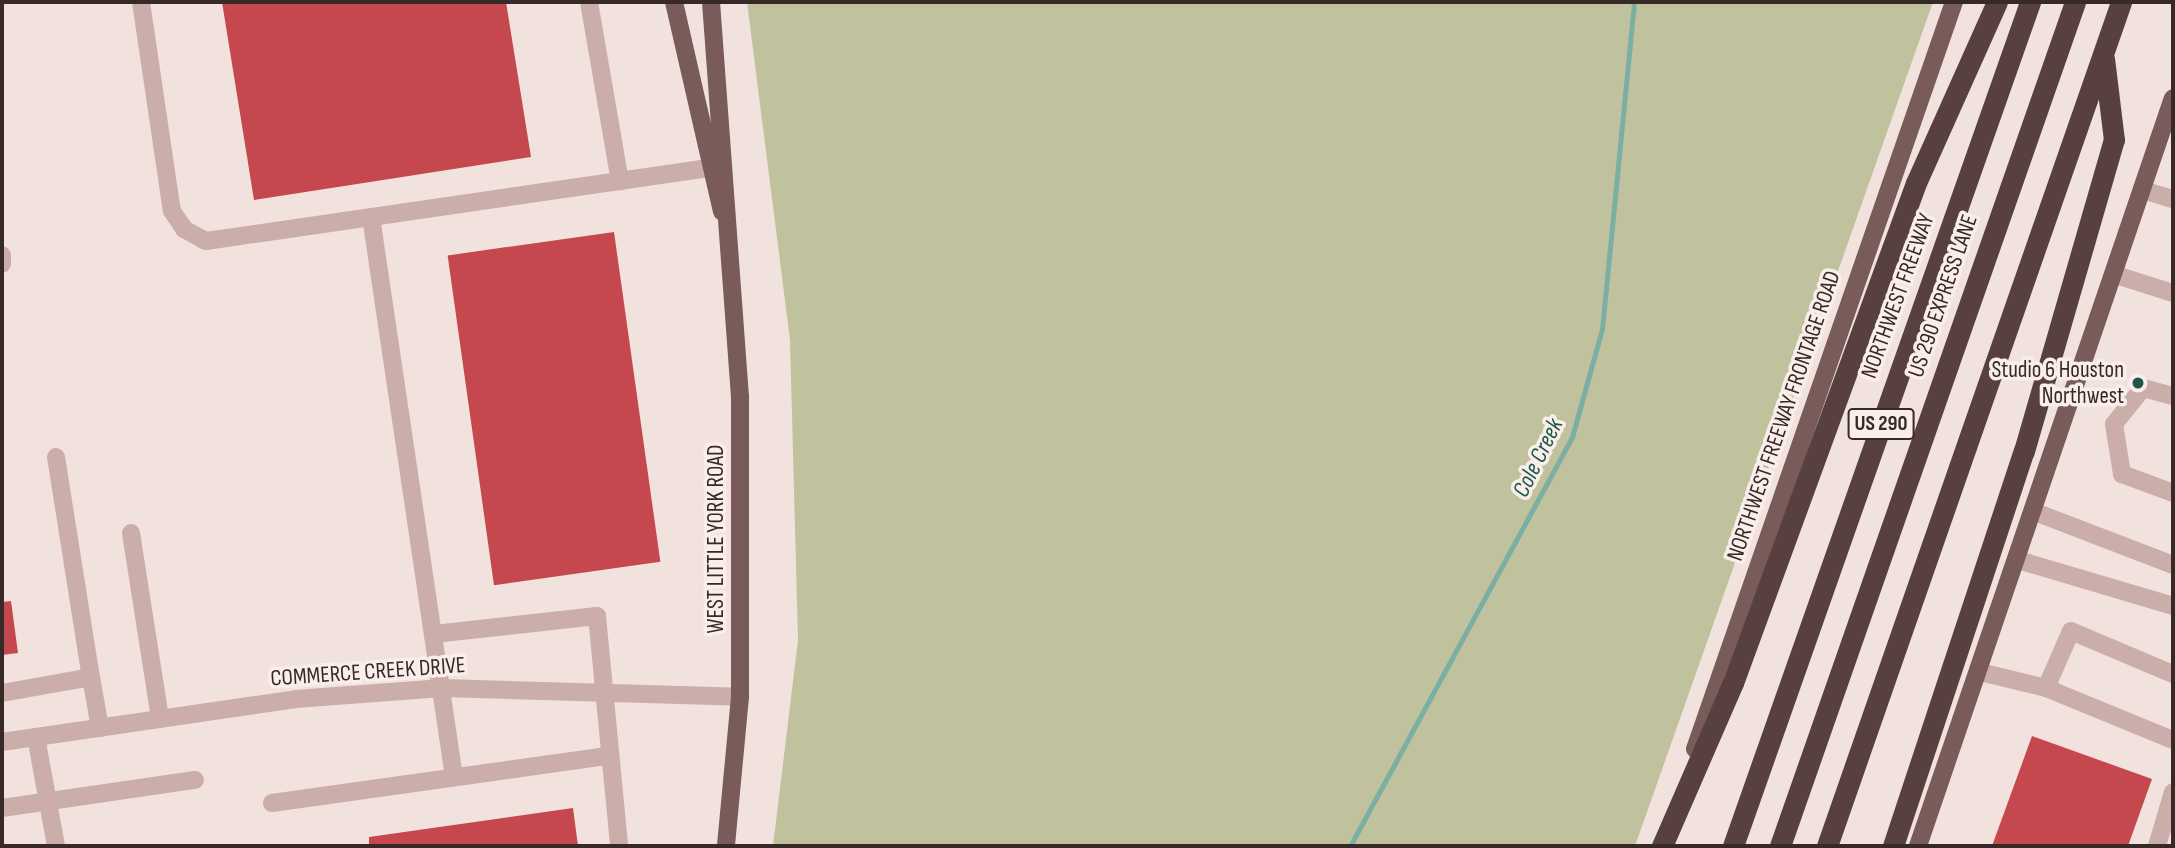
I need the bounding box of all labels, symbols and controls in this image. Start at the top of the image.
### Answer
street label: NORTHWEST FREEWAY [1855,210,1941,382]
street label: US 290 EXPRESS LANE [1902,211,1984,381]
street label: NORTHWEST FREEWAY FRONTAGE ROAD [1721,267,1847,565]
place label: Studio 6 Houston Northwest [1991,356,2124,410]
marker: Studio 6 Houston Northwest [2130,375,2146,391]
road number: US 290 [1846,406,1916,442]
water label: Cole Creek [1507,414,1569,502]
street label: WEST LITTLE YORK ROAD [702,445,730,633]
street label: COMMERCE CREEK DRIVE [270,651,466,693]

